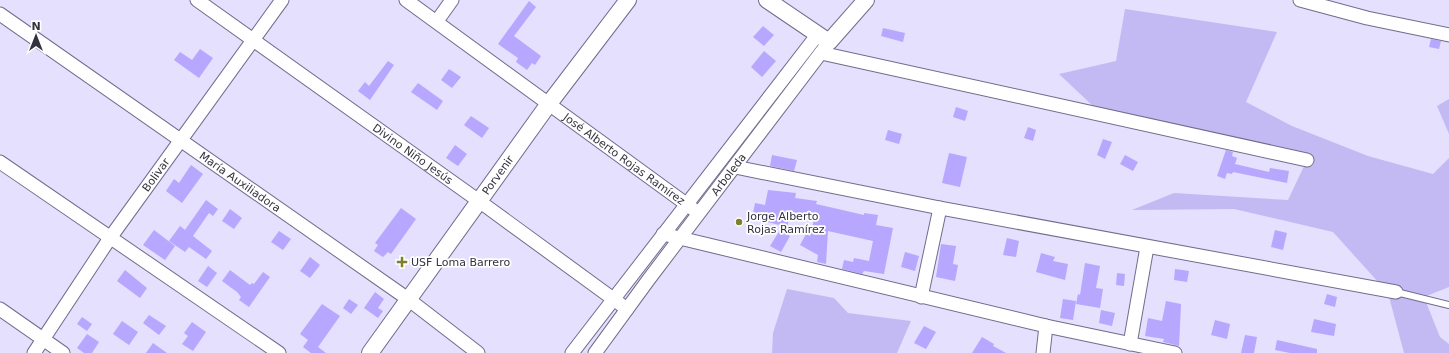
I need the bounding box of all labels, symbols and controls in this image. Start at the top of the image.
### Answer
north arrow [16,16,56,56]
text: N [31,20,41,33]
street label: José Alberto Rojas Ramírez [560,110,687,208]
street label: Divino Niño Jesús [370,121,455,187]
street label: María Auxiliadora [197,149,283,215]
street label: Arboleda [709,151,749,198]
street label: Porvenir [480,153,517,198]
street label: Bolivar [140,155,173,194]
place label: Jorge Alberto Rojas Ramírez [746,210,825,236]
marker: Jorge Alberto Rojas Ramírez [734,217,744,227]
marker: USF Loma Barrero [396,256,408,268]
place label: USF Loma Barrero [411,256,510,269]

